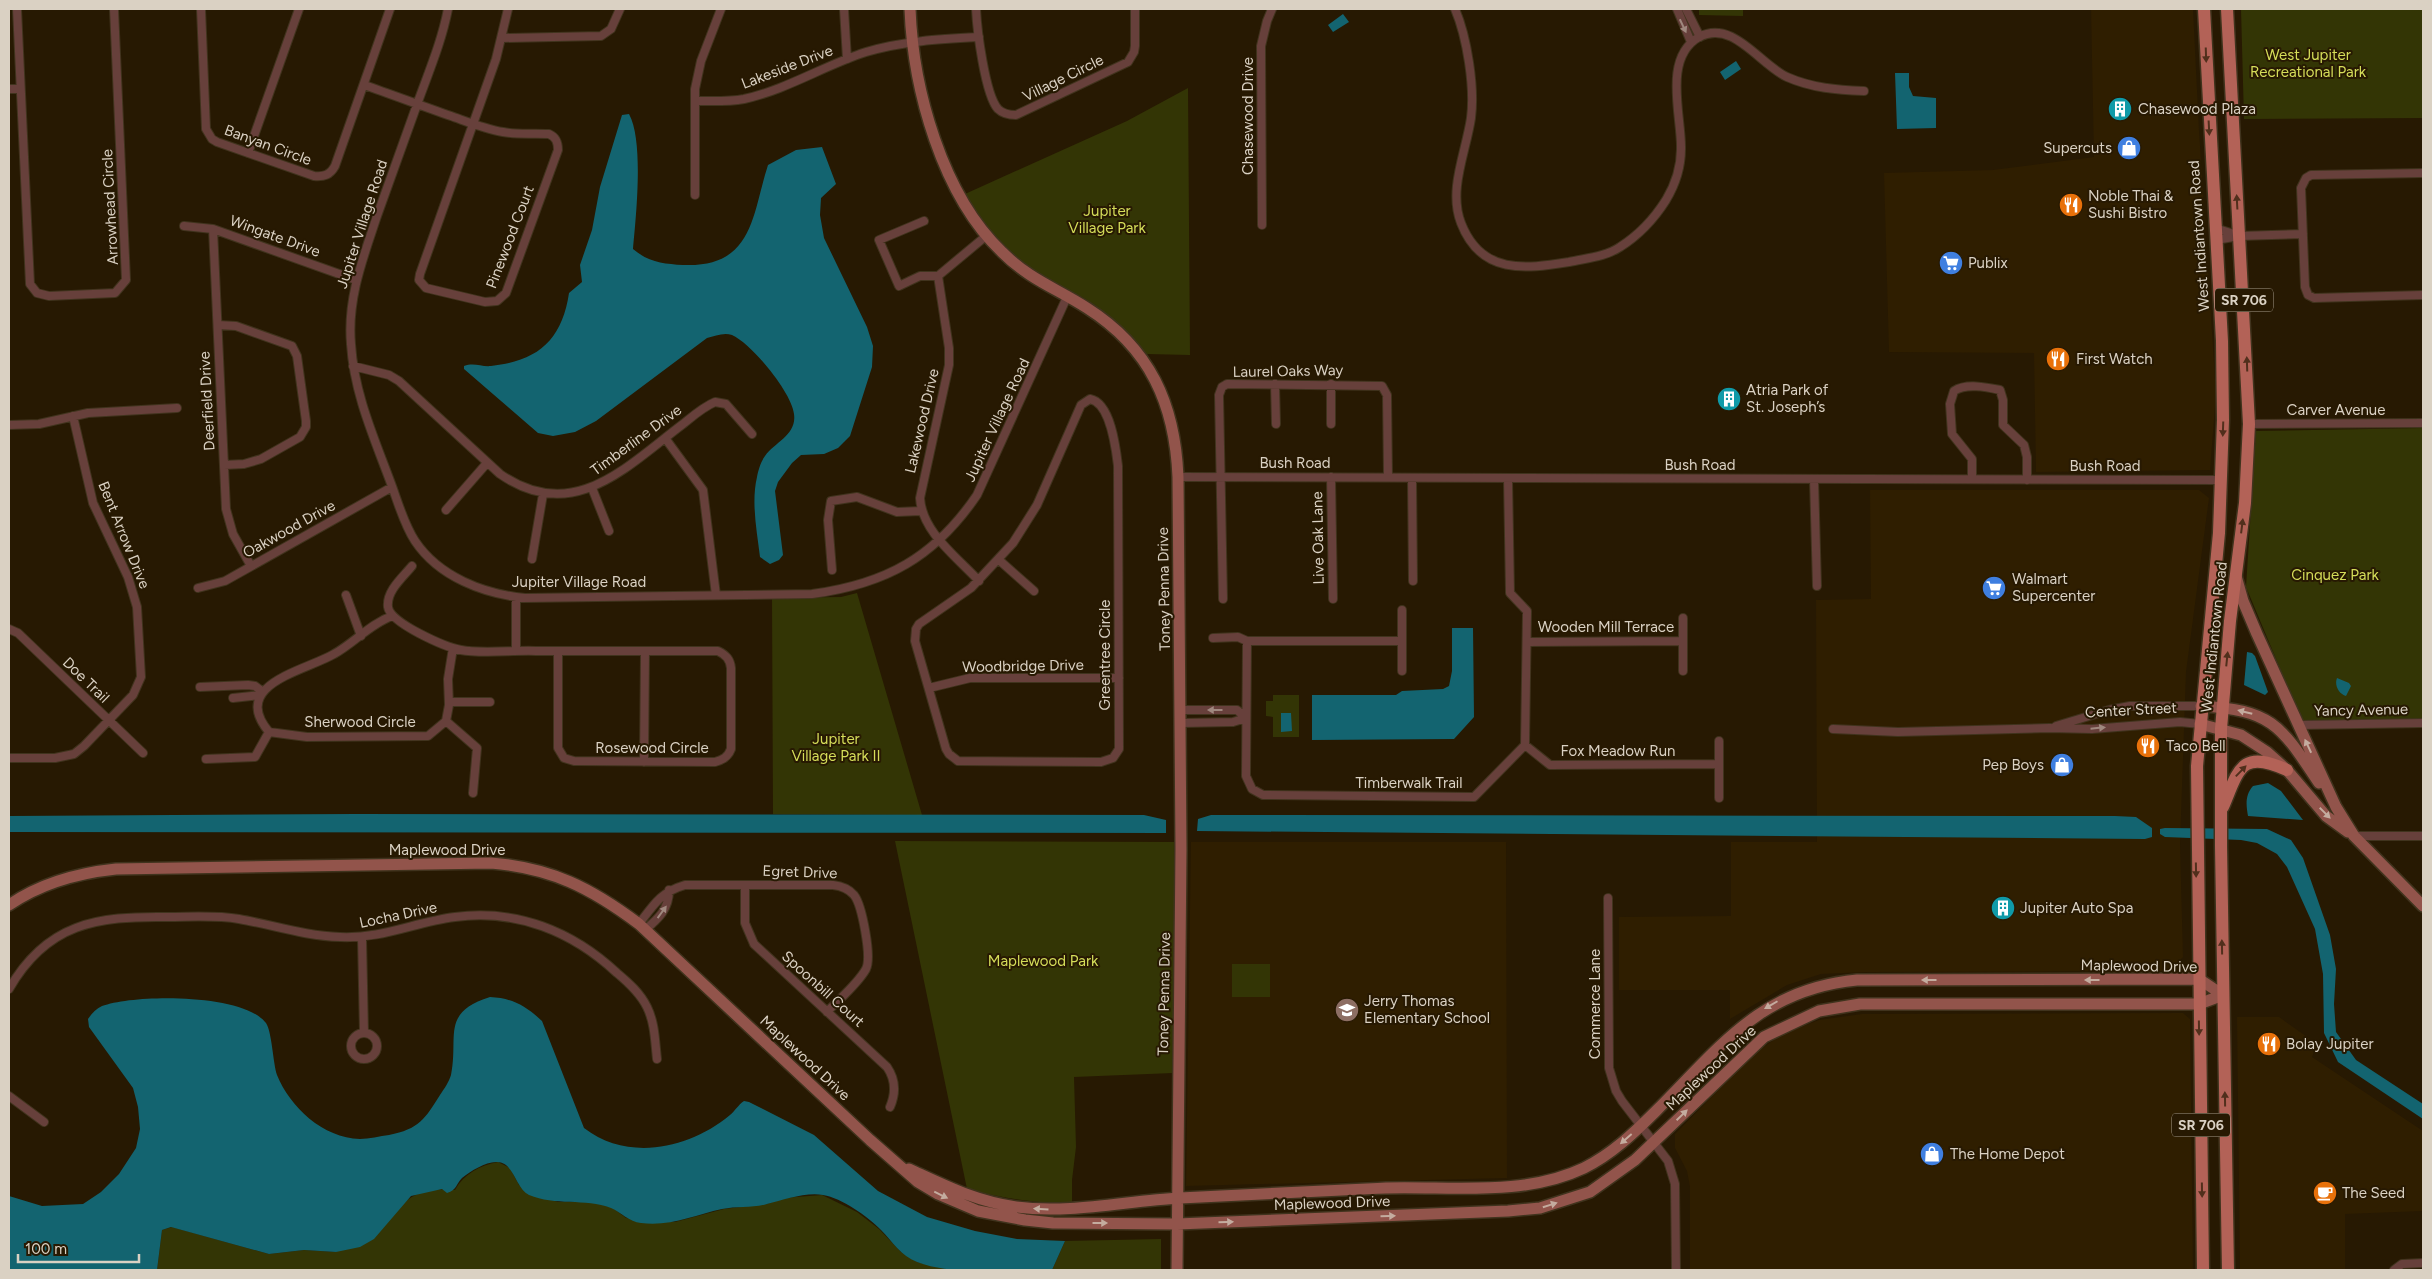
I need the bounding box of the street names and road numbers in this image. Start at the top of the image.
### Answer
street label: Lakeside Drive [739,41,835,93]
street label: Village Circle [1020,51,1106,105]
street label: Chasewood Drive [1239,57,1257,175]
street label: Banyan Circle [222,121,314,169]
street label: Arrowhead Circle [98,148,122,266]
street label: Jupiter Village Road [333,157,391,291]
street label: West Indiantown Road [2185,160,2213,312]
street label: Pinewood Court [482,183,538,291]
street label: Wingate Drive [227,211,323,261]
road number: SR 706 [2215,288,2273,312]
street label: Deerfield Drive [195,351,219,451]
street label: Jupiter Village Road [960,355,1034,485]
street label: Laurel Oaks Way [1233,361,1344,381]
street label: Lakewood Drive [901,367,943,475]
street label: Timberline Drive [587,401,685,479]
street label: Carver Avenue [2287,401,2385,419]
street label: Bush Road [1259,454,1331,472]
street label: Bush Road [1664,456,1736,474]
street label: Bush Road [2069,457,2141,475]
street label: Bent Arrow Drive [94,479,154,591]
street label: Live Oak Lane [1308,491,1328,585]
street label: Oakwood Drive [240,496,338,562]
street label: Toney Penna Drive [1154,527,1174,651]
street label: West Indiantown Road [2197,561,2231,713]
street label: Jupiter Village Road [512,573,646,591]
street label: Greentree Circle [1096,599,1114,711]
street label: Wooden Mill Terrace [1538,618,1674,636]
street label: Doe Trail [59,653,113,707]
street label: Woodbridge Drive [962,656,1084,676]
street label: Center Street [2085,699,2178,721]
street label: Yancy Avenue [2314,700,2408,720]
street label: Sherwood Circle [304,713,416,731]
street label: Rosewood Circle [595,739,709,757]
street label: Fox Meadow Run [1561,742,1675,760]
street label: Timberwalk Trail [1355,774,1463,792]
street label: Maplewood Drive [389,841,505,859]
street label: Egret Drive [762,862,838,882]
street label: Locha Drive [357,898,439,932]
street label: Toney Penna Drive [1154,932,1174,1056]
street label: Spoonbill Court [778,947,868,1031]
street label: Commerce Lane [1586,949,1604,1059]
street label: Maplewood Drive [2081,956,2197,976]
street label: Maplewood Drive [756,1012,854,1104]
street label: Maplewood Drive [1662,1022,1760,1114]
road number: SR 706 [2172,1114,2230,1136]
street label: Maplewood Drive [1273,1192,1391,1214]

